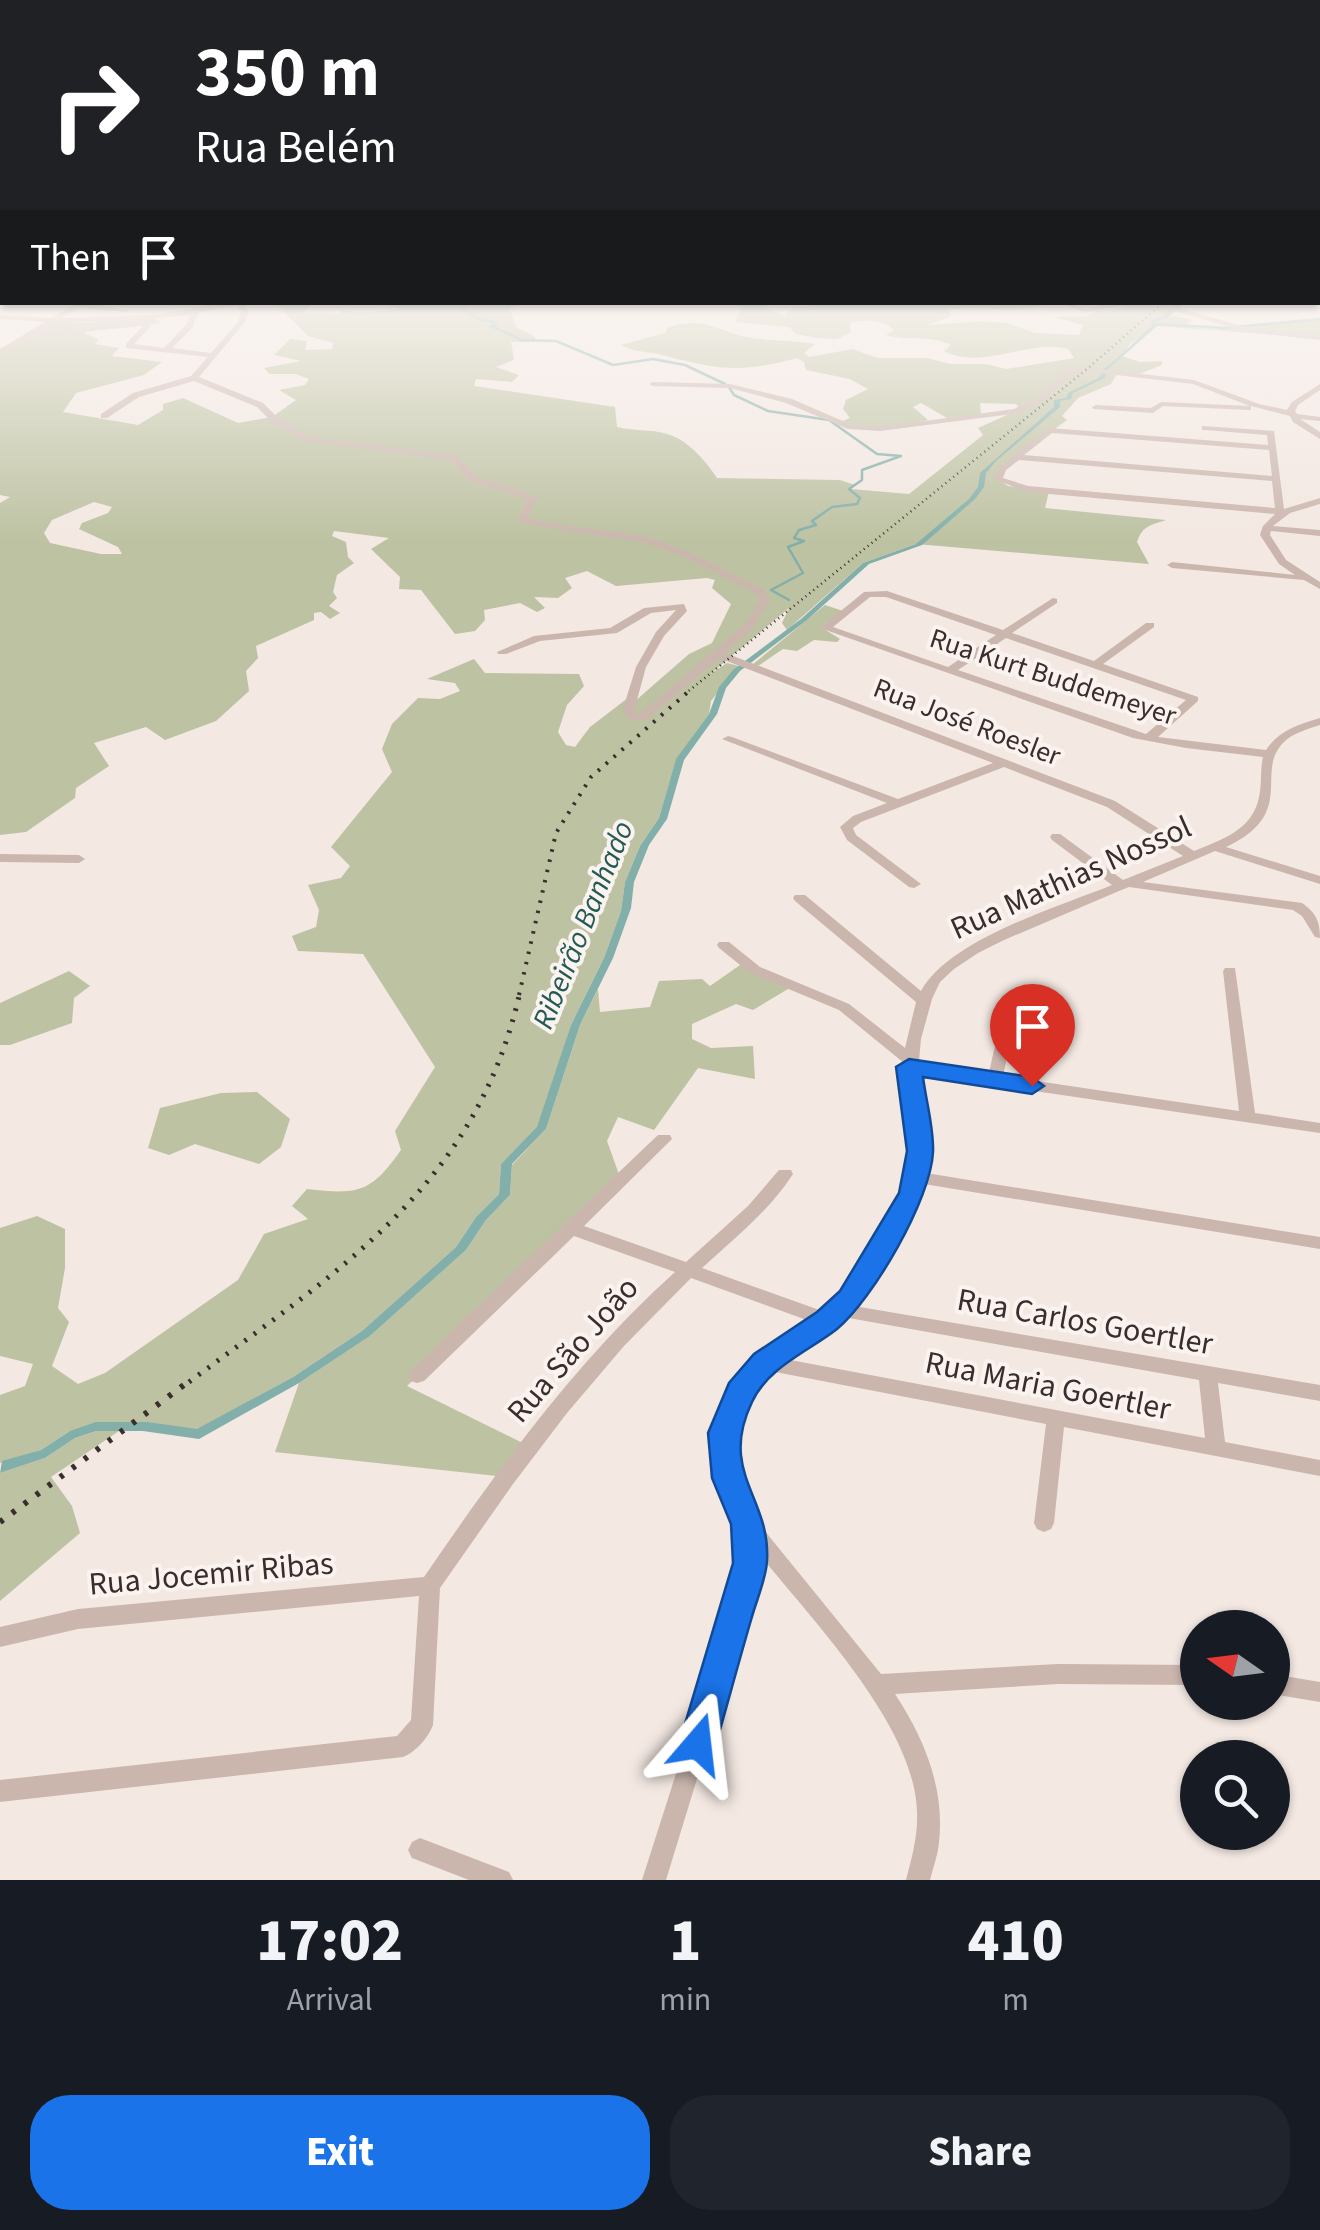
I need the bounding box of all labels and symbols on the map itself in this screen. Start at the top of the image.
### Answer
street label: Rua Kurt Buddemeyer [925,618,1182,736]
street label: Rua José Roesler [867,668,1067,776]
street label: Rua Mathias Nossol [943,804,1199,952]
water label: Ribeirão Banhado [522,814,644,1036]
pin [990,984,1075,1087]
street label: Rua São João [496,1267,650,1433]
street label: Rua Carlos Goertler [954,1277,1217,1367]
street label: Rua Maria Goertler [921,1340,1176,1433]
street label: Rua Jocemir Ribas [87,1540,335,1608]
north arrow [1180,1610,1290,1720]
position arrow [646,1692,750,1796]

